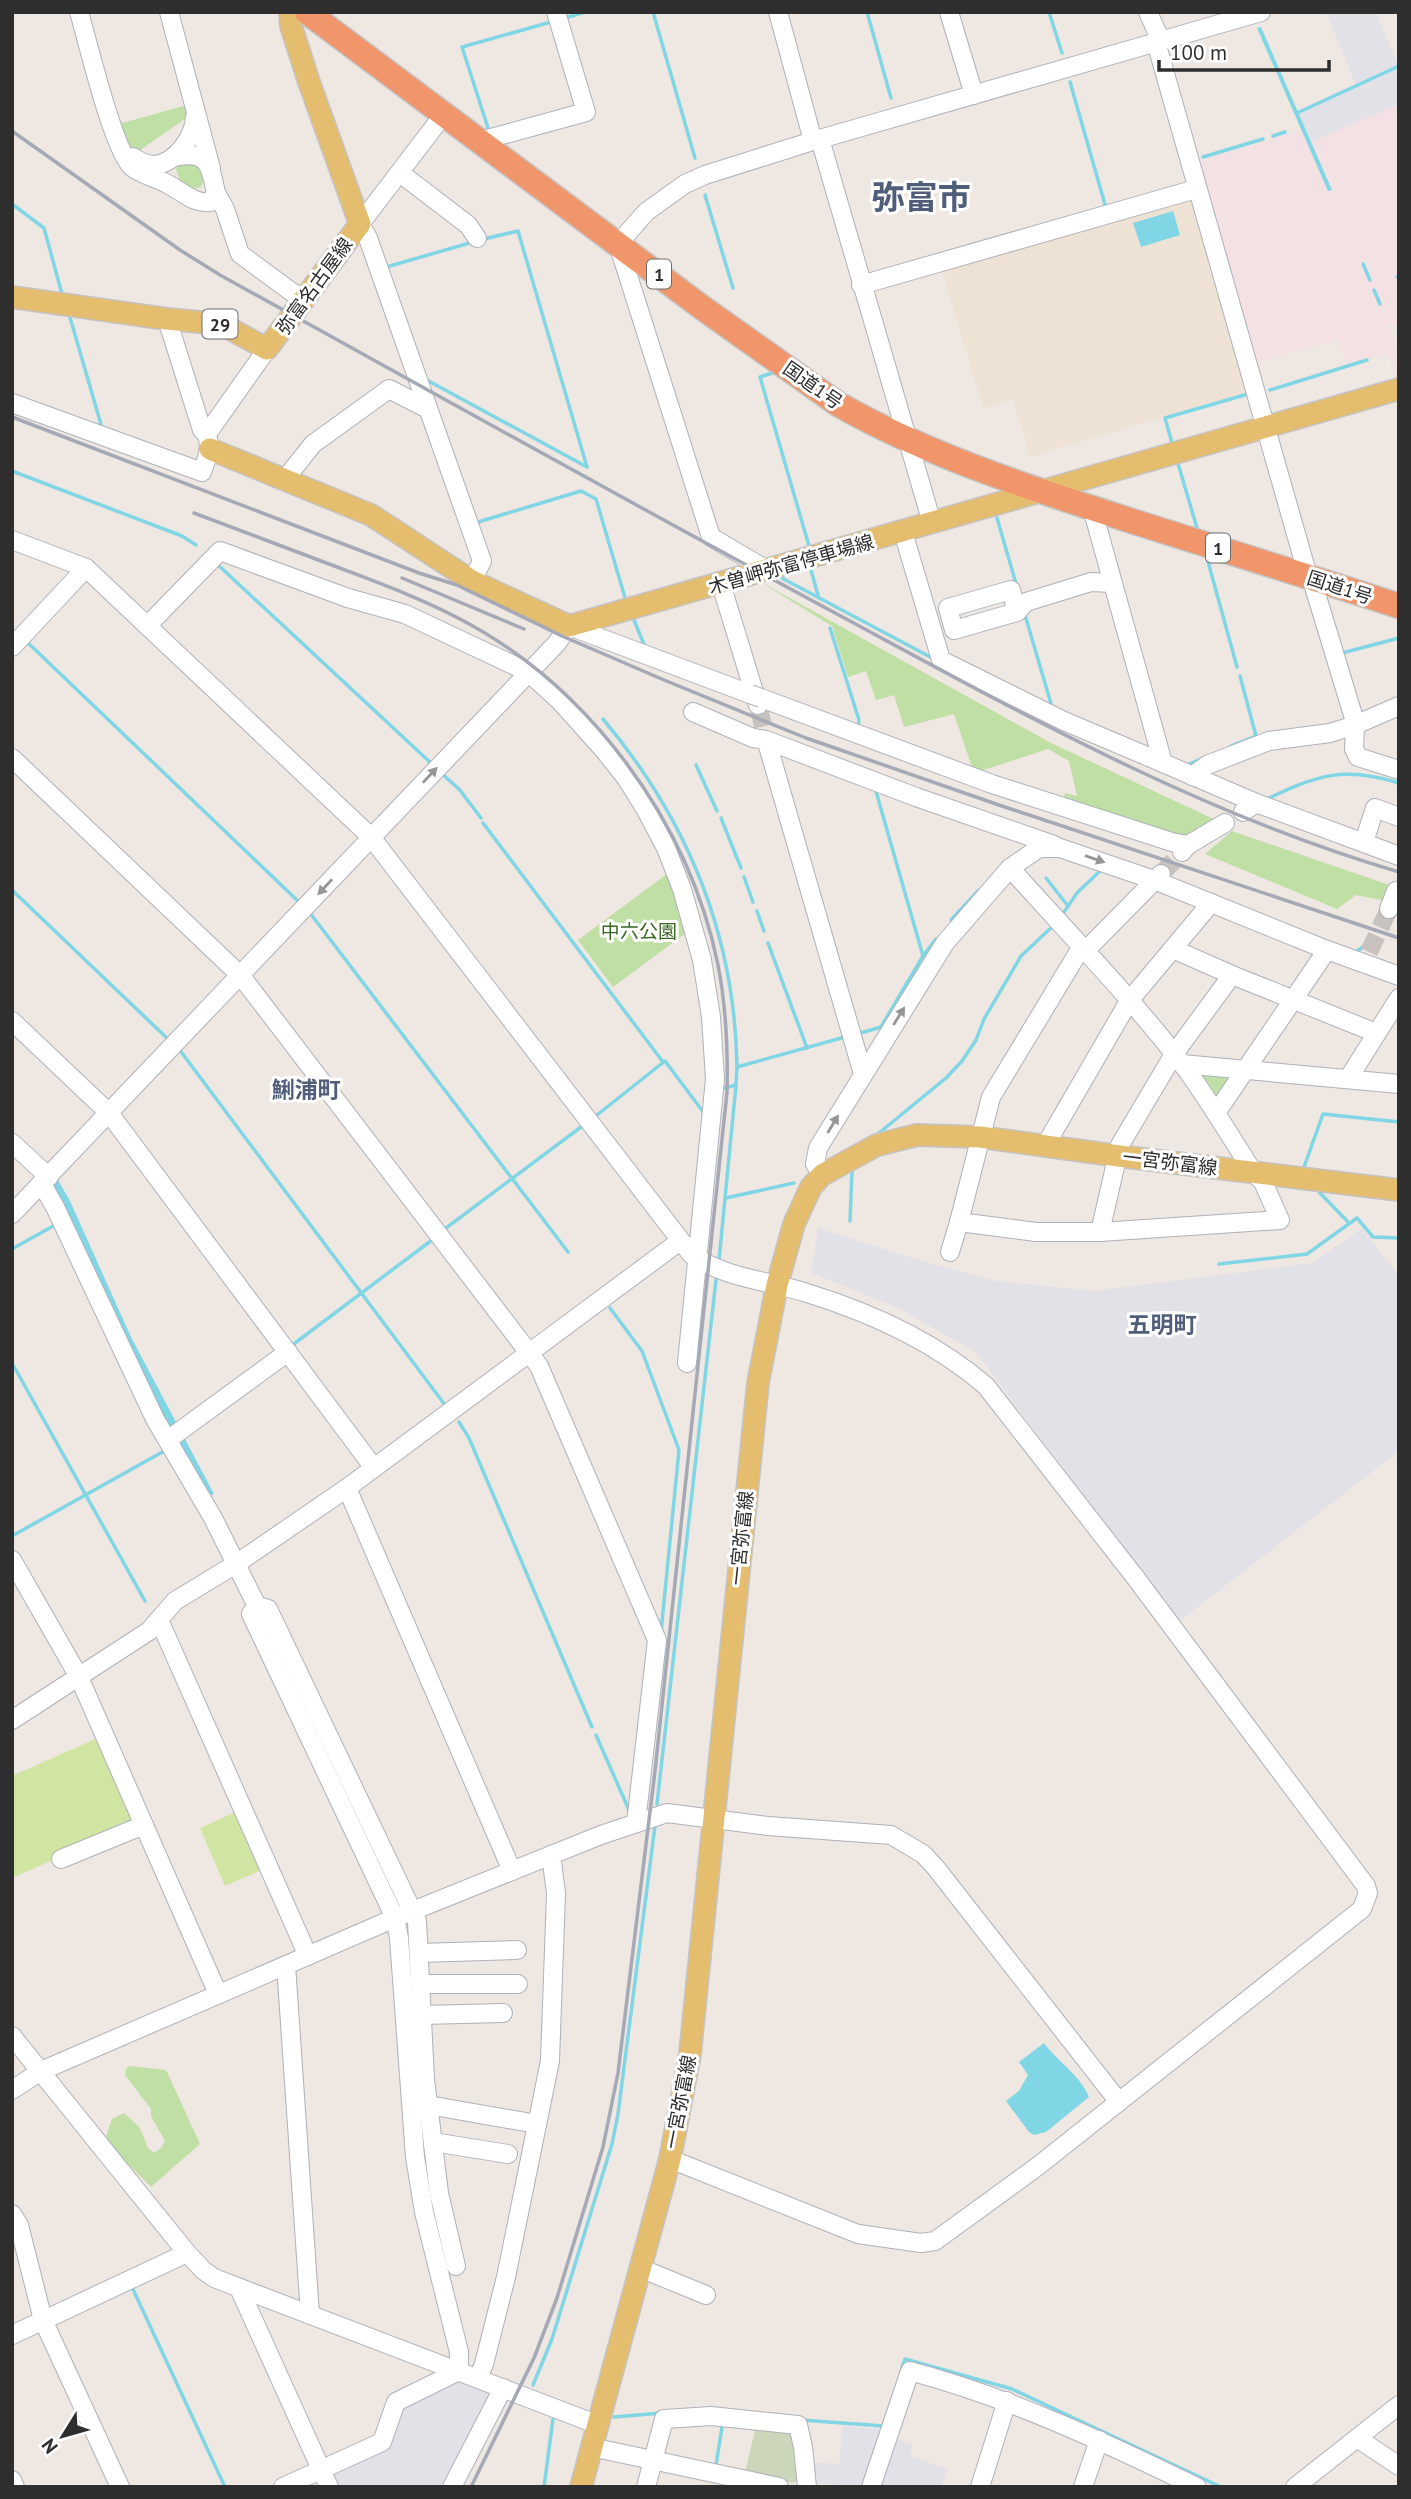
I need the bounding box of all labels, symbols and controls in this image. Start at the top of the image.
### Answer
scale bar [1159,28,1329,72]
text: 100 m [1170,39,1227,66]
district label: 弥富市 [872,175,971,218]
street label: 弥富名古屋線 [271,233,357,339]
road number: 1 [647,260,671,288]
road number: 29 [202,310,238,338]
street label: 国道1号 [779,356,847,414]
street label: 木曽岬弥富停車場線 [705,529,877,599]
road number: 1 [1206,534,1230,562]
street label: 国道1号 [1304,565,1376,609]
one-way arrow [421,767,437,784]
one-way arrow [1084,854,1105,865]
one-way arrow [317,878,333,895]
park label: 中六公園 [601,919,677,943]
one-way arrow [893,1007,906,1026]
district label: 鯏浦町 [272,1075,341,1104]
one-way arrow [827,1114,839,1133]
street label: 一宮弥富線 [1121,1144,1219,1180]
district label: 五明町 [1128,1310,1197,1339]
street label: 一宮弥富線 [724,1489,758,1587]
street label: 一宮弥富線 [659,2053,701,2151]
north arrow [28,2401,98,2471]
text: N [36,2434,63,2458]

